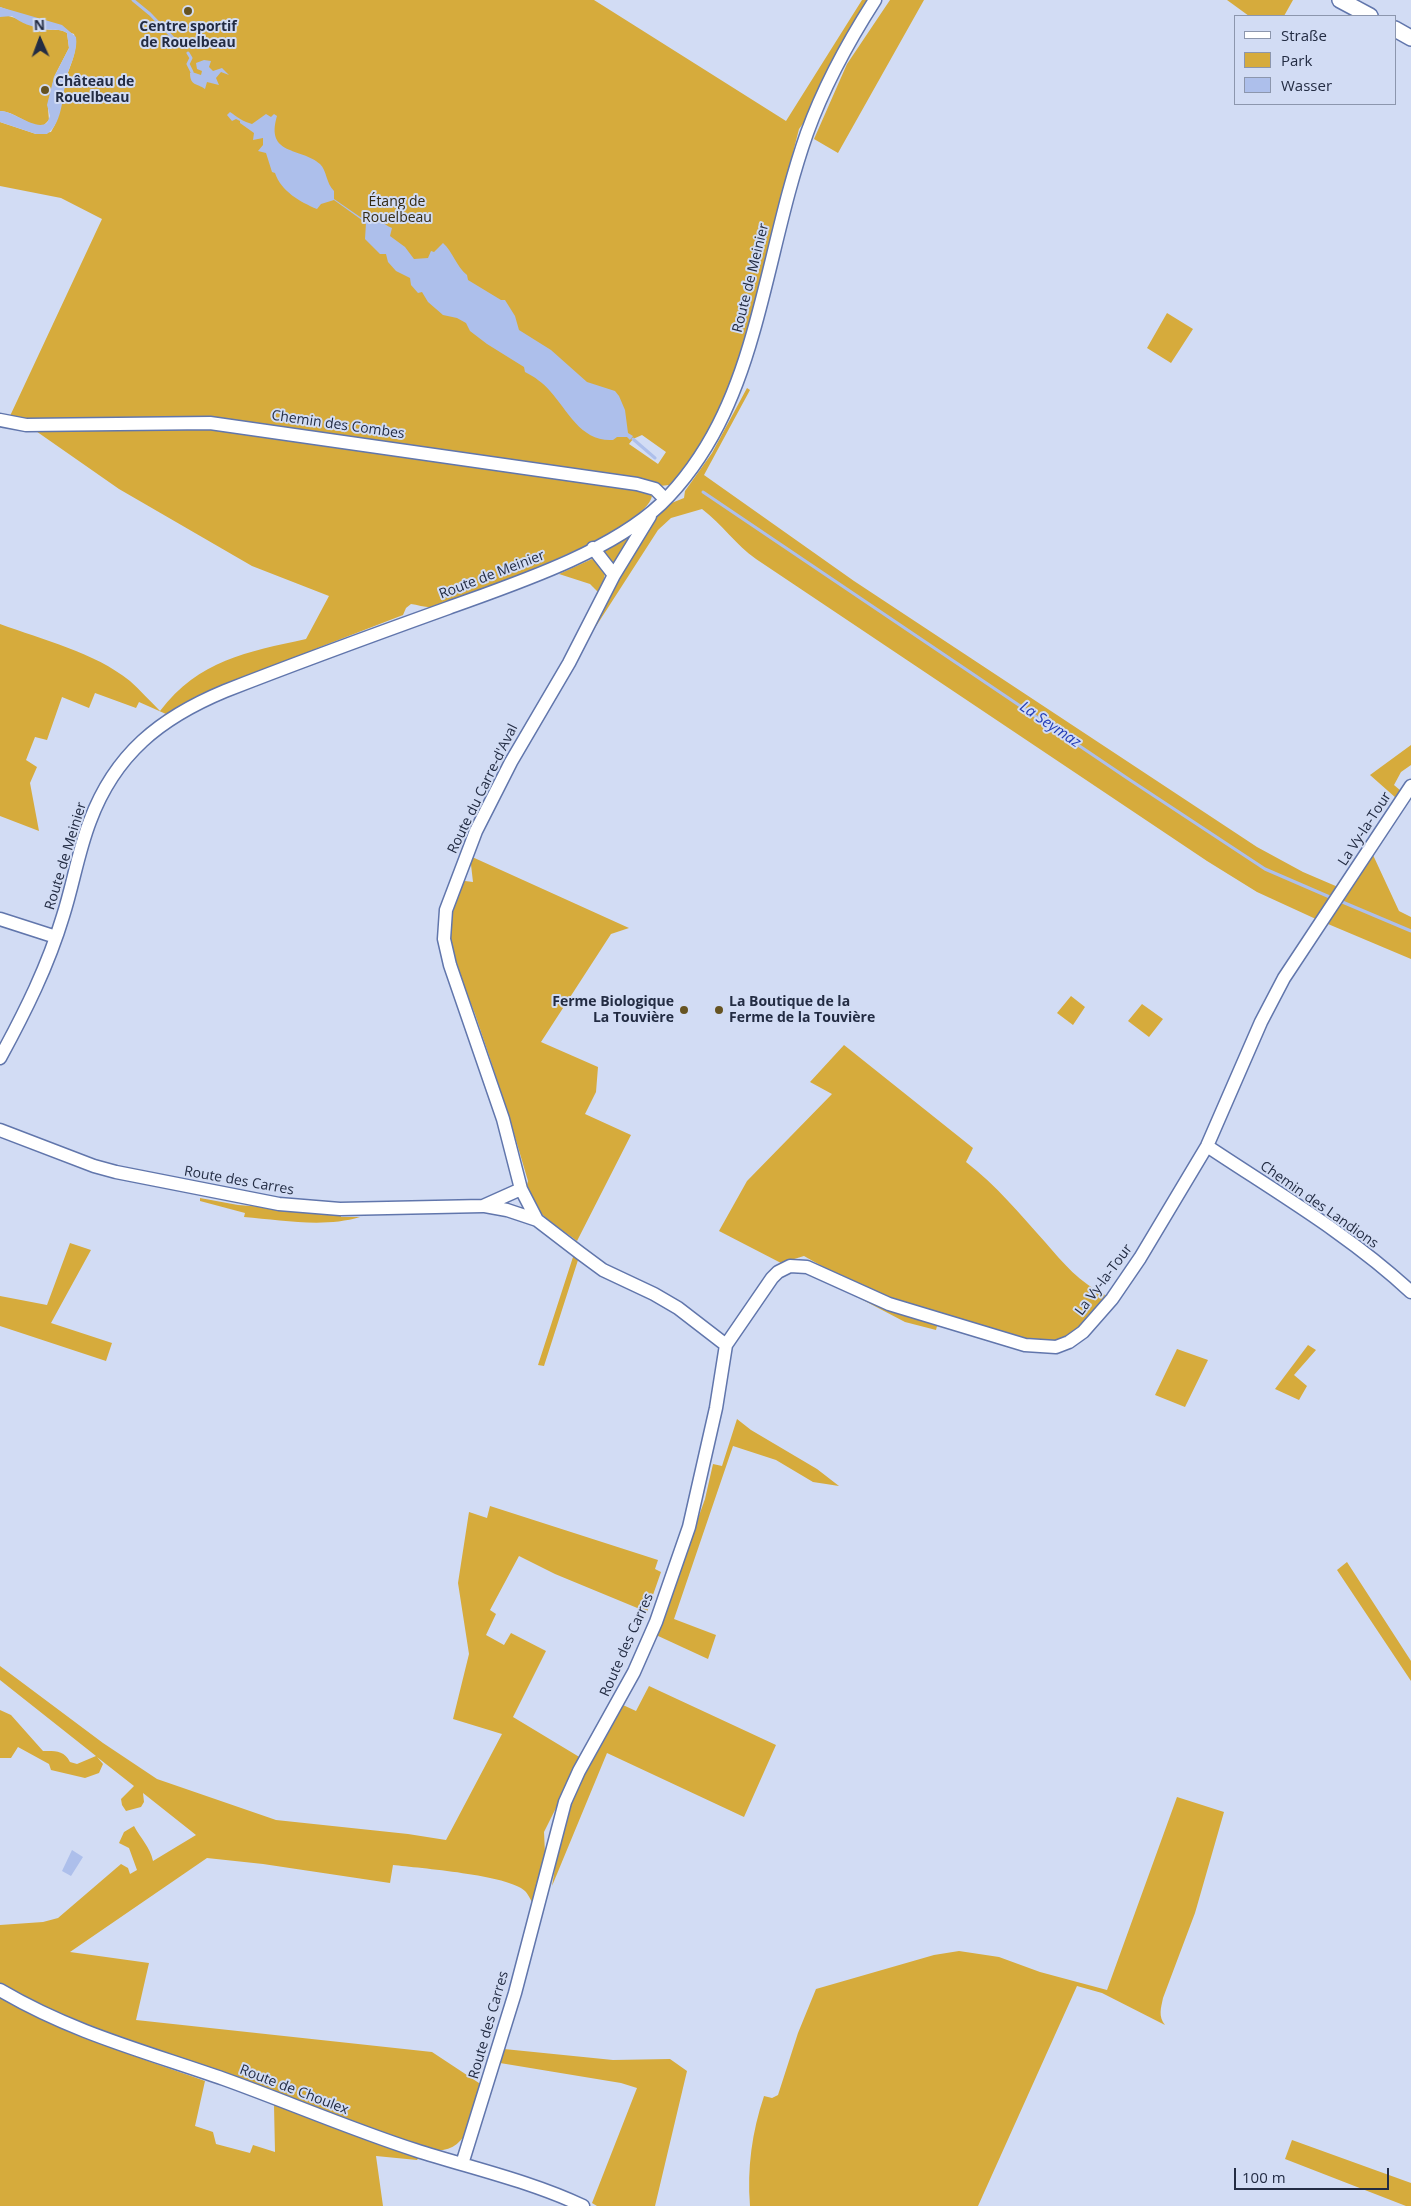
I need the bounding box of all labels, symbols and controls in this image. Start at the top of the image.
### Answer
marker: Centre sportif de Rouelbeau [182,5,194,17]
north arrow [15,15,65,65]
text: N [33,15,45,34]
legend [1234,15,1396,105]
place label: Centre sportif de Rouelbeau [139,19,237,52]
text: Straße [1281,25,1327,45]
text: Park [1281,50,1312,70]
place label: Château de Rouelbeau [55,74,134,106]
text: Wasser [1281,75,1332,95]
marker: Château de Rouelbeau [39,84,51,96]
park label: Étang de Rouelbeau [362,194,432,226]
street label: Route de Meinier [729,222,773,334]
street label: Chemin des Combes [270,407,406,443]
street label: Route de Meinier [437,547,547,603]
water label: La Seymaz [1016,698,1084,752]
street label: Route du Carre-d'Aval [444,721,522,857]
street label: La Vy-la-Tour [1335,789,1395,869]
street label: Route de Meinier [42,800,90,912]
place label: Ferme Biologique La Touvière [552,994,674,1026]
place label: La Boutique de la Ferme de la Touvière [729,994,875,1026]
marker: Ferme Biologique La Touvière [678,1004,690,1016]
marker: La Boutique de la Ferme de la Touvière [713,1004,725,1016]
street label: Chemin des Landions [1257,1158,1381,1252]
street label: Route des Carres [183,1163,295,1199]
street label: La Vy-la-Tour [1072,1241,1136,1319]
street label: Route des Carres [597,1591,657,1699]
street label: Route des Carres [466,1969,512,2081]
street label: Route de Choulex [237,2061,351,2119]
scale bar [1236,2158,1391,2190]
text: 100 m [1242,2167,1286,2187]

